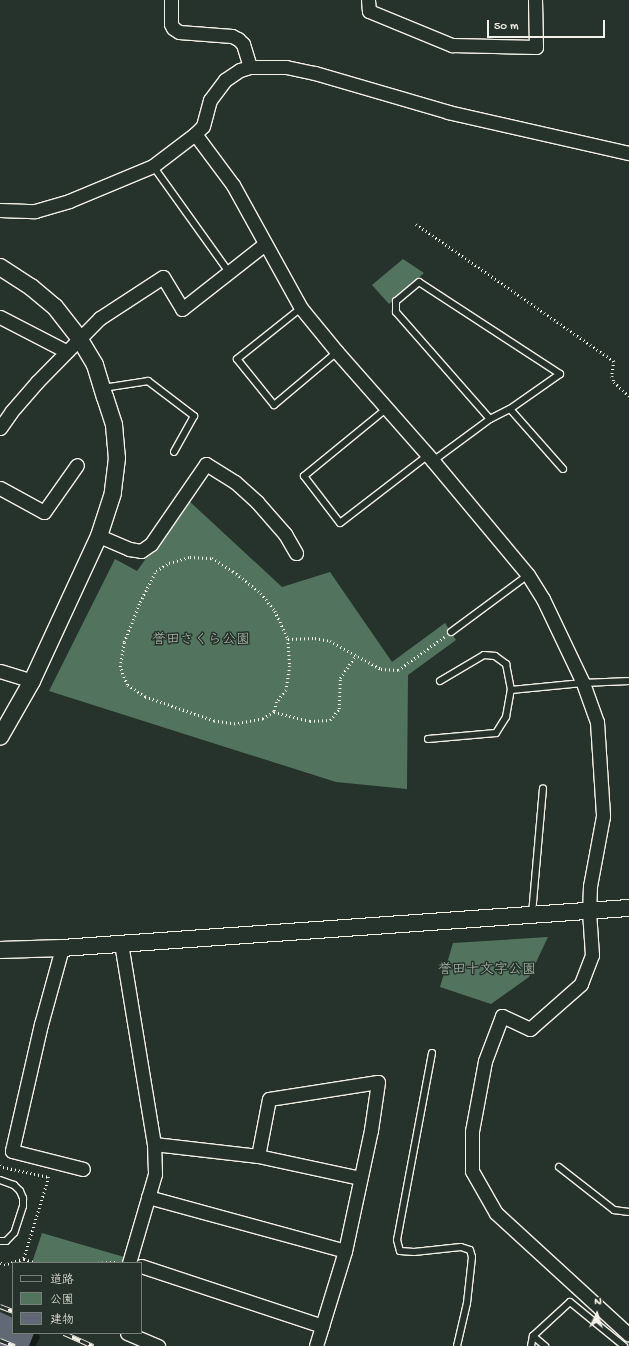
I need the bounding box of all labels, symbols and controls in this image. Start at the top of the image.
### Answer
scale bar [489,12,607,38]
text: 50 m [494,20,519,34]
park label: 誉田さくら公園 [152,633,250,649]
park label: 誉田十文字公園 [438,963,536,979]
legend [12,1262,142,1334]
text: 道路 [50,1274,74,1288]
text: 公園 [50,1294,74,1308]
north arrow [577,1294,617,1334]
text: N [594,1296,602,1308]
text: 建物 [50,1314,74,1328]

